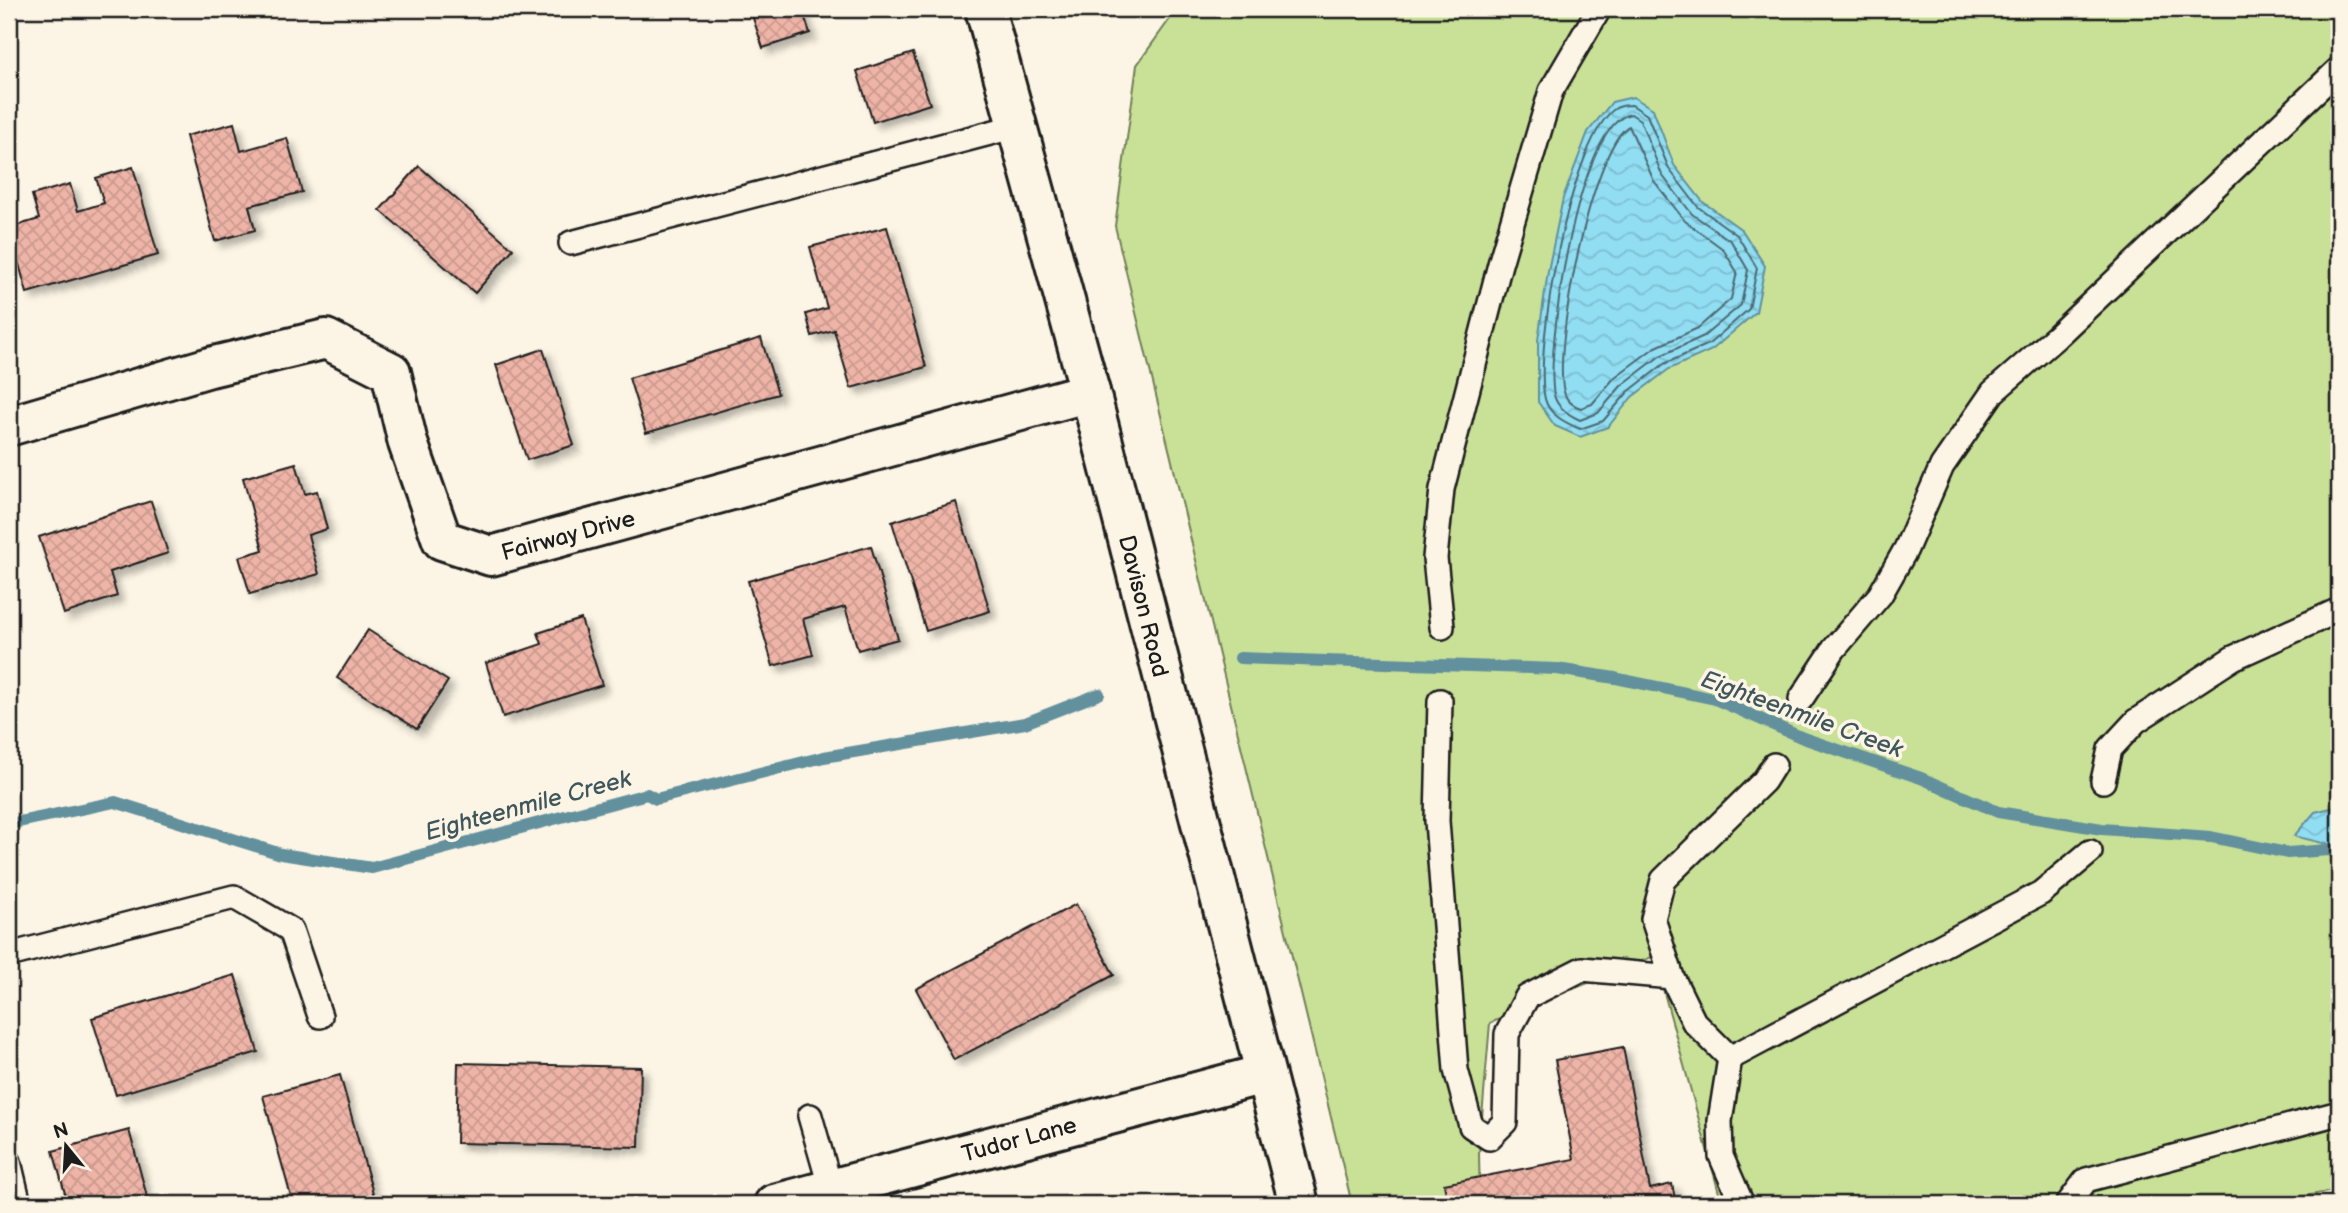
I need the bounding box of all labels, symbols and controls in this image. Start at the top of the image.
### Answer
street label: Fairway Drive [498,505,638,567]
street label: Davison Road [1112,532,1174,680]
water label: Eighteenmile Creek [1697,665,1908,765]
water label: Eighteenmile Creek [422,764,636,847]
street label: Tudor Lane [959,1111,1080,1169]
north arrow [32,1112,102,1182]
text: N [51,1118,72,1144]

